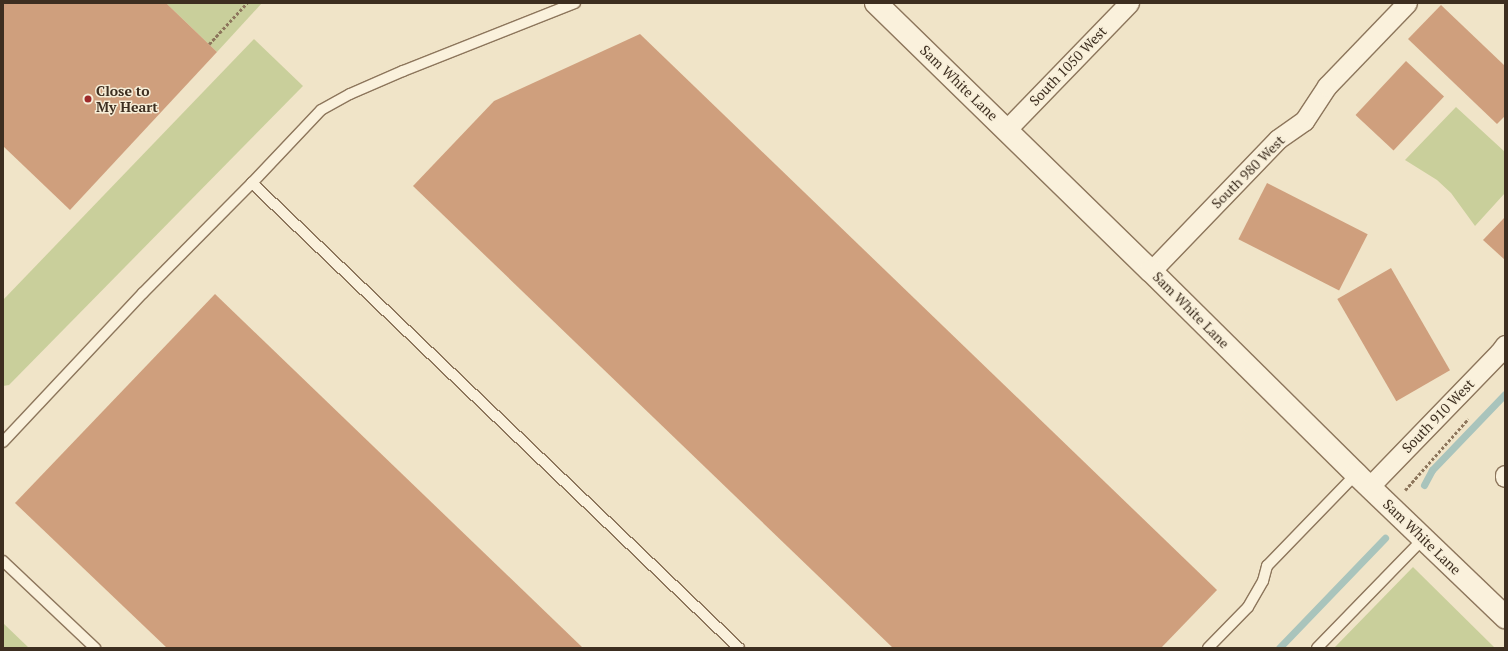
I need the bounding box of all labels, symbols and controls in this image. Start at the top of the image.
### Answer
street label: South 1050 West [1026,23,1110,109]
street label: Sam White Lane [917,42,1001,124]
place label: Close to My Heart [96,83,158,116]
marker: Close to My Heart [83,94,93,104]
street label: South 980 West [1208,132,1288,212]
street label: Sam White Lane [1149,268,1233,352]
street label: South 910 West [1398,376,1478,456]
street label: Sam White Lane [1380,496,1464,578]

